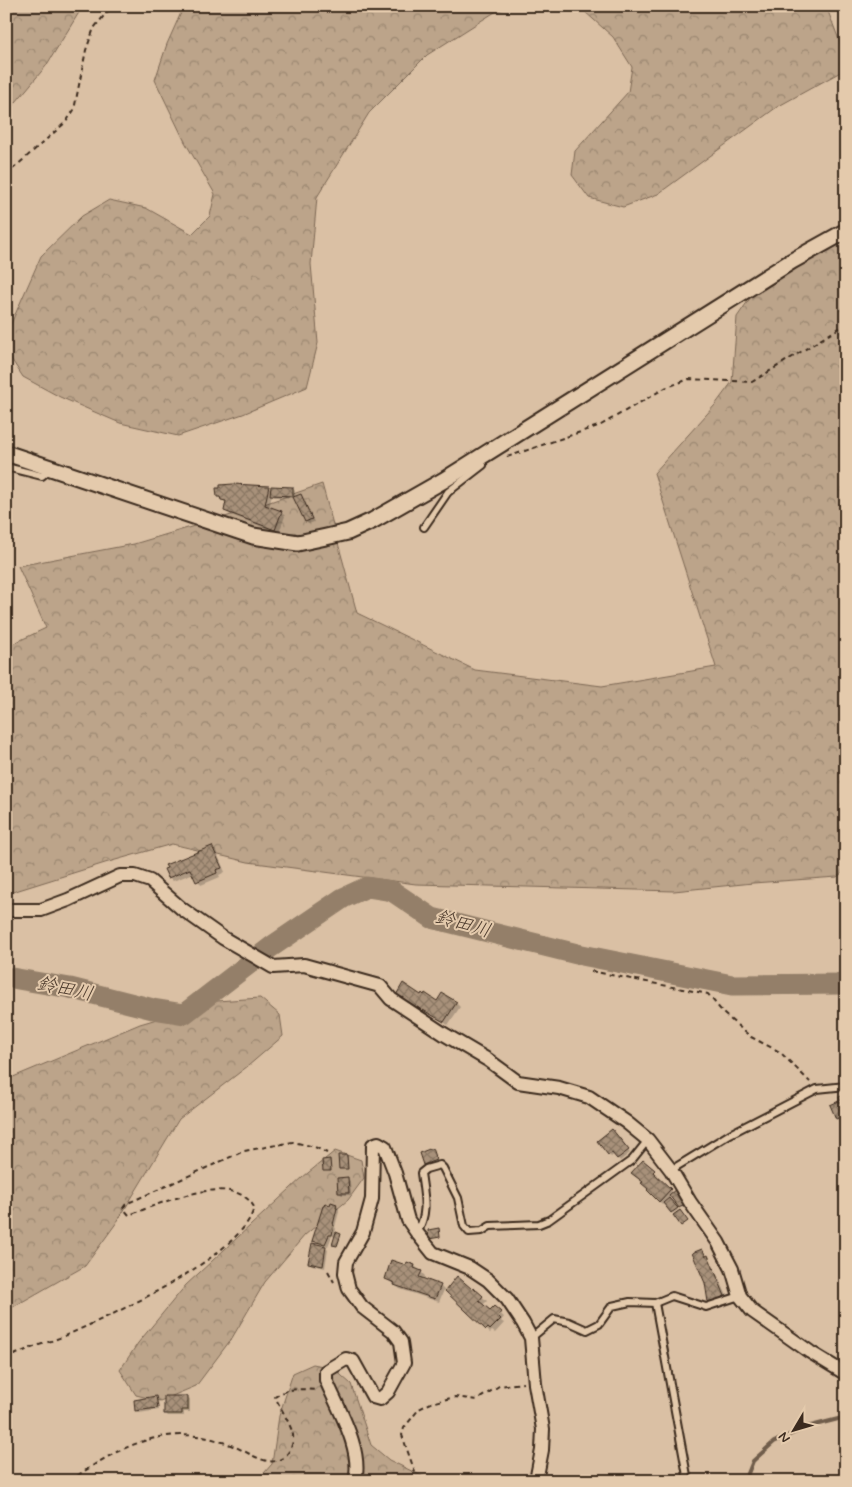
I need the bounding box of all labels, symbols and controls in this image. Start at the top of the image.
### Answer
water label: 鈴田川 [432,904,494,944]
water label: 鈴田川 [35,971,95,1007]
north arrow [770,1404,820,1454]
text: N [775,1428,795,1447]

